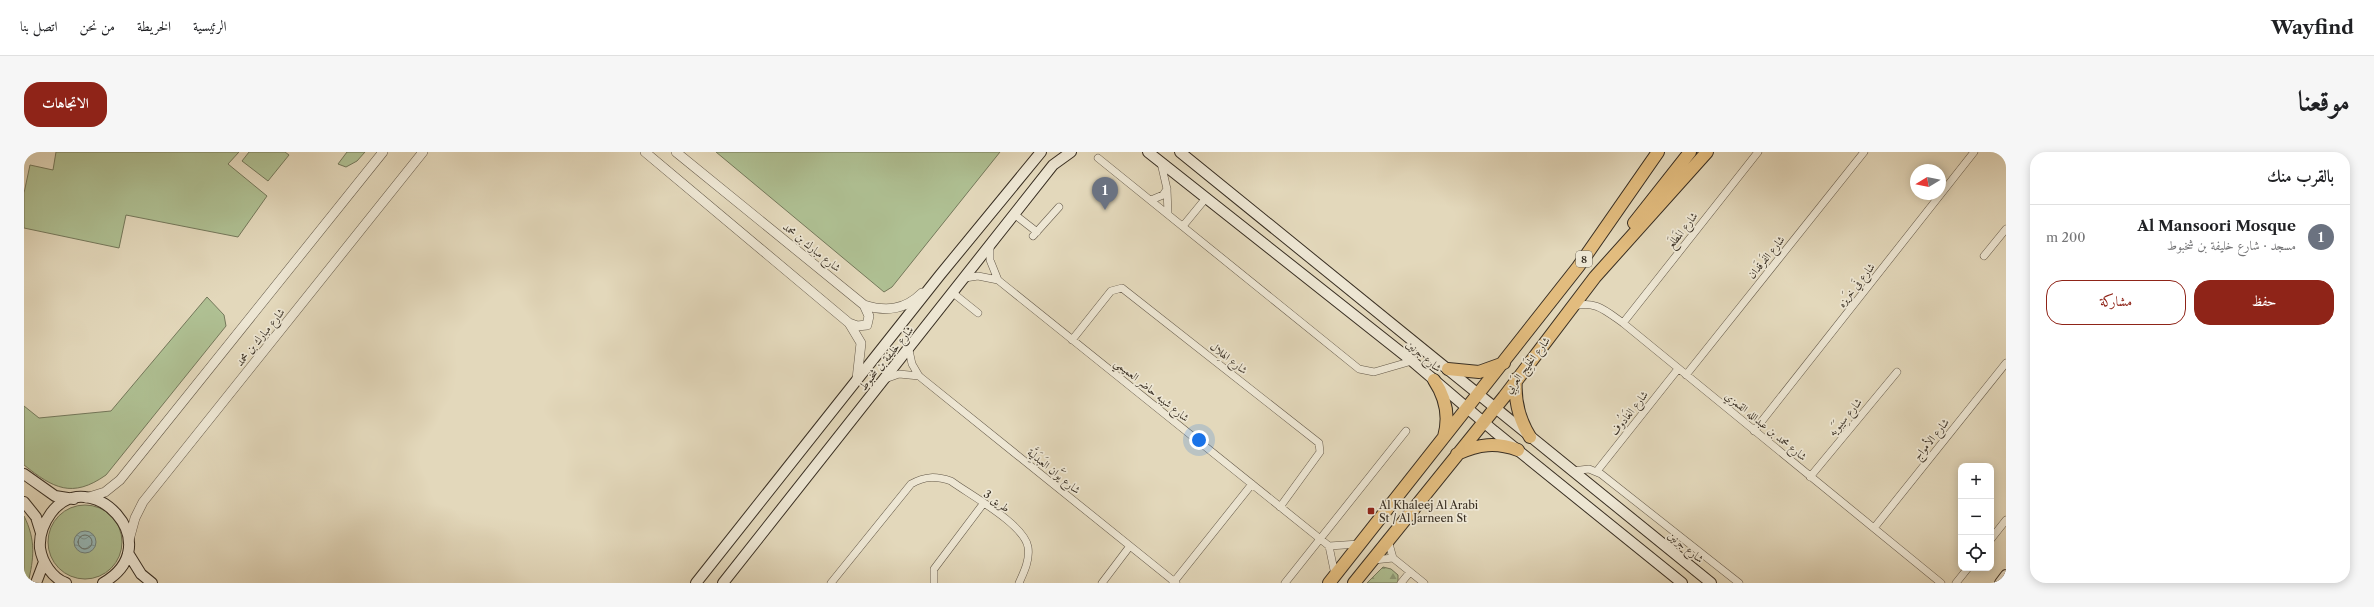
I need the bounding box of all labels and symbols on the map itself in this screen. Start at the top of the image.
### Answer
north arrow [1910,164,1946,200]
pin: 1 [1092,177,1118,210]
street label: شارع المَطلَع [1663,209,1703,253]
street label: شارع مبارك بن محمد [778,219,844,277]
street label: شارع الفَرقَدان [1744,232,1790,283]
road number: 8 [1576,251,1592,267]
street label: شارع فَي خرَيزه [1833,259,1880,312]
street label: شارع مبارك بن محمد [232,305,290,371]
street label: شارع خليفة بن شخبوط [856,323,919,395]
street label: شارع الخَلِيج العَربِي [1500,333,1556,398]
street label: شارع جرنين [1401,337,1445,377]
street label: شارع الهِلال [1206,339,1251,379]
street label: شارع شيبه حاضر العميمي [1109,355,1192,428]
street label: شارع الغَادُوف [1606,387,1653,440]
street label: شارع محمد بن عبدالله القمزي [1720,389,1810,466]
street label: شارع سِيبَوَيه [1824,395,1867,441]
street label: شارع الأمواج [1909,415,1955,465]
your location [1189,430,1209,450]
street label: شارع يَوَّان العَبدَلِيَّة [1023,443,1085,499]
street label: طريق 3 [981,487,1013,516]
place label: Al Khaleej Al Arabi St / Al Jarneen St [1378,498,1479,525]
marker: Al Khaleej Al Arabi St / Al Jarneen St [1366,506,1376,516]
street label: شارع جرنين [1663,528,1707,568]

